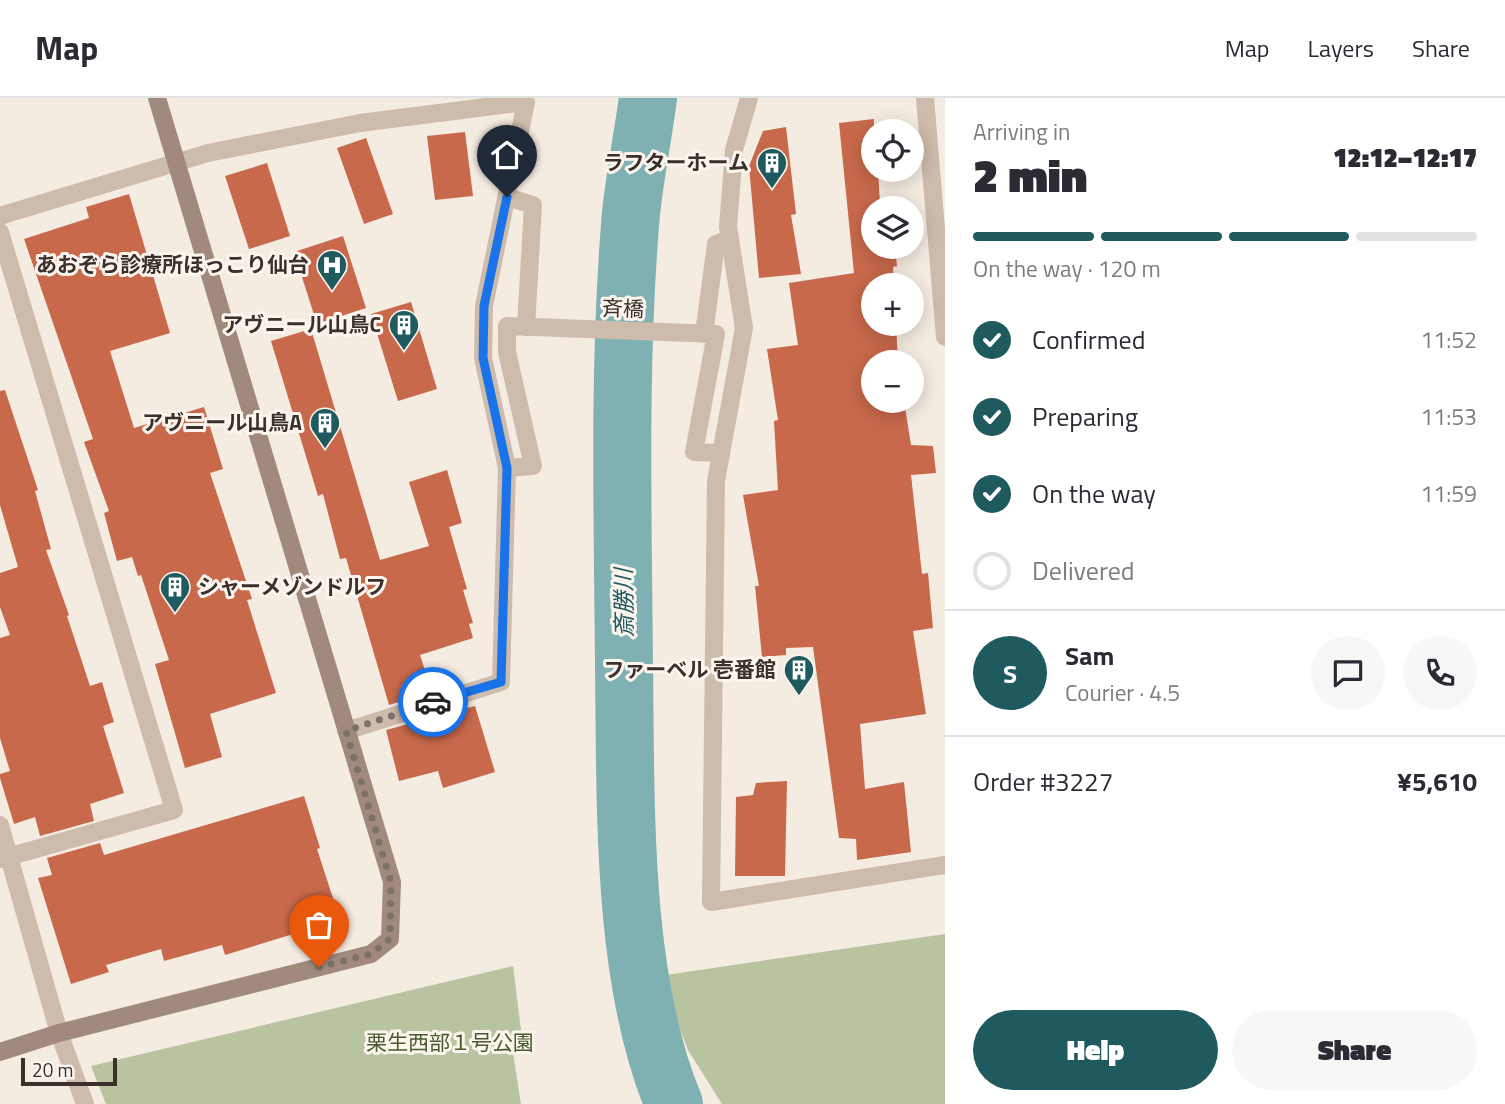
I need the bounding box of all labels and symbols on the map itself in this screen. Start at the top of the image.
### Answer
pin [477,125,537,197]
place label: ラフターホーム [603,146,749,178]
building icon: ラフターホーム [755,146,789,190]
place label: あおぞら診療所ほっこり仙台 [36,248,309,280]
hospital icon: あおぞら診療所ほっこり仙台 [315,248,349,292]
street label: 斉橋 [601,291,645,325]
place label: アヴニール山鳥C [223,308,381,340]
building icon: アヴニール山鳥C [387,308,421,352]
place label: アヴニール山鳥A [142,406,302,438]
building icon: アヴニール山鳥A [308,406,342,450]
water label: 斎勝川 [605,565,642,638]
building icon: シャーメゾンドルフ [158,570,192,614]
place label: シャーメゾンドルフ [198,570,386,602]
place label: ファーベル 壱番館 [603,653,776,685]
building icon: ファーベル 壱番館 [782,653,816,697]
courier [398,667,468,737]
pin [289,895,349,967]
park label: 栗生西部１号公園 [366,1026,534,1058]
scale bar [21,1055,117,1087]

